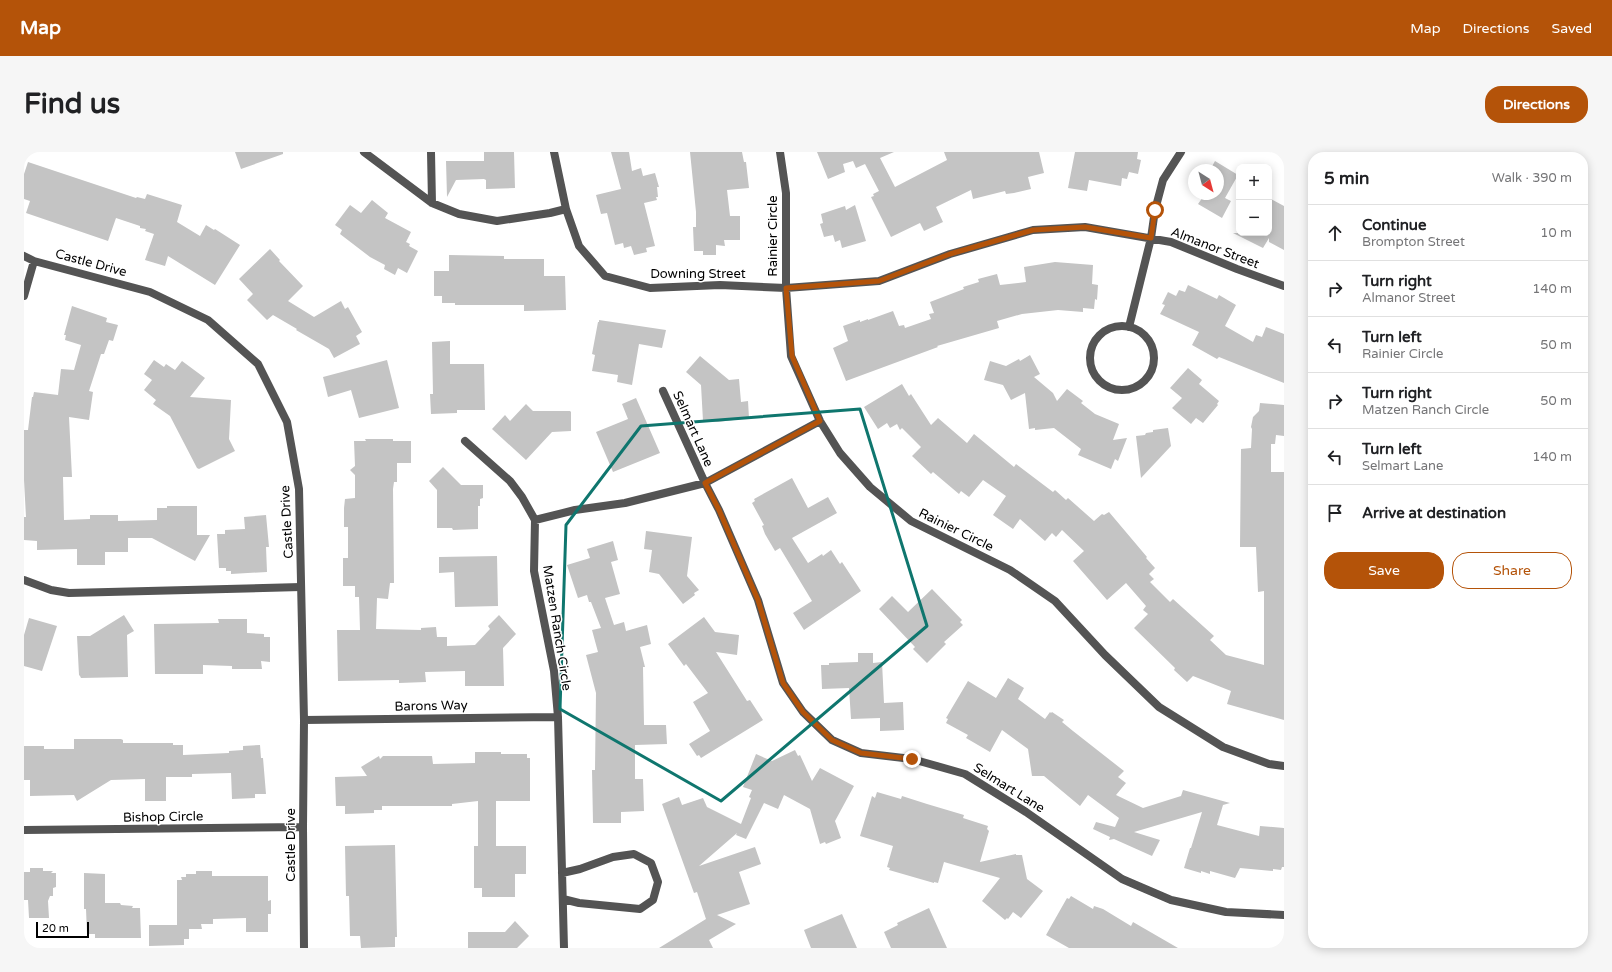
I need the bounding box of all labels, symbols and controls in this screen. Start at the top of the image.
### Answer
text: Map [20,17,61,39]
text: Map [1410,20,1441,37]
text: Directions [1463,20,1530,37]
text: Saved [1552,20,1592,37]
button: Directions [1485,86,1588,123]
text: Find us [24,87,120,121]
north arrow [1188,164,1224,200]
map controls [1236,164,1272,236]
button: + [1236,164,1272,200]
text: 5 min [1324,168,1369,189]
text: Walk · 390 m [1492,170,1572,186]
street label: Rainier Circle [765,195,781,277]
button: − [1236,200,1272,236]
route start [1146,201,1164,219]
text: Continue [1362,216,1426,234]
icon: ahead [1324,222,1346,244]
street label: Almanor Street [1169,224,1262,272]
text: 10 m [1540,225,1572,241]
text: Brompton Street [1362,234,1465,250]
street label: Castle Drive [53,246,129,280]
street label: Downing Street [650,266,746,282]
text: Turn right [1362,272,1432,290]
icon: right [1324,278,1346,300]
text: 140 m [1532,281,1572,297]
text: Almanor Street [1362,290,1455,306]
text: Turn left [1362,328,1422,346]
icon: left [1324,334,1346,356]
text: 50 m [1540,337,1572,353]
text: Rainier Circle [1362,346,1443,362]
text: Turn right [1362,384,1432,402]
street label: Selmart Lane [669,389,717,469]
icon: right [1324,390,1346,412]
text: 50 m [1540,393,1572,409]
text: Matzen Ranch Circle [1362,402,1489,418]
text: Turn left [1362,440,1422,458]
icon: left [1324,446,1346,468]
text: 140 m [1532,449,1572,465]
text: Selmart Lane [1362,458,1443,474]
street label: Castle Drive [277,485,297,559]
icon: arrive [1324,502,1346,524]
text: Arrive at destination [1362,504,1506,522]
street label: Rainier Circle [916,505,996,555]
button: Save [1324,552,1444,589]
button: Share [1452,552,1572,589]
street label: Matzen Ranch Circle [539,564,575,692]
street label: Barons Way [394,697,468,715]
route end [903,750,921,768]
street label: Selmart Lane [970,760,1048,816]
street label: Bishop Circle [123,808,203,826]
street label: Castle Drive [283,808,299,882]
scale bar [36,920,89,939]
text: 20 m [42,922,69,935]

